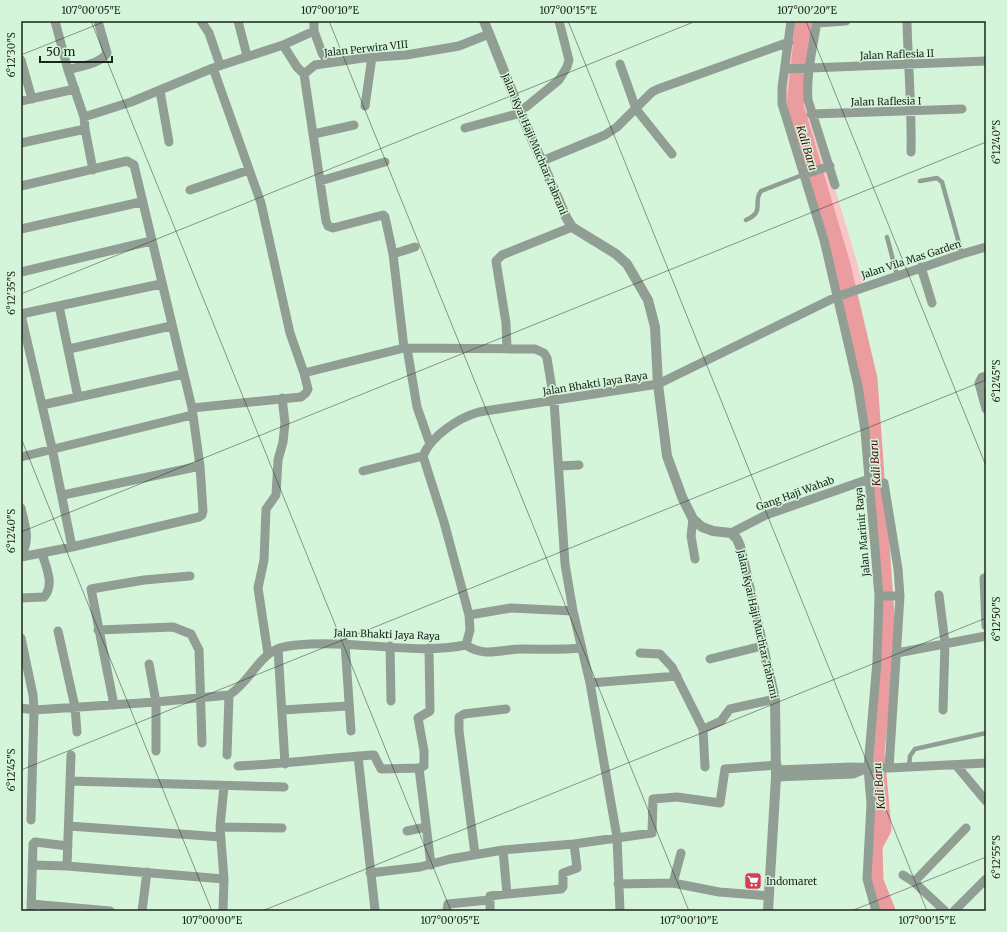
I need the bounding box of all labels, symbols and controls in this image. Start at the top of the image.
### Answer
text: 107°00'05"E [62,4,121,17]
text: 107°00'10"E [301,4,360,17]
text: 107°00'15"E [539,4,597,17]
text: 107°00'20"E [777,4,837,17]
text: 6°12'30"S [5,32,18,78]
scale bar [40,38,112,64]
street label: Jalan Perwira VIII [322,38,409,59]
text: 50 m [46,44,75,59]
street label: Jalan Raflesia II [859,47,935,62]
street label: Jalan Kyai Haji Muchtar Tabrani [498,71,570,217]
street label: Jalan Raflesia I [850,94,922,109]
text: 6°12'40"S [990,120,1003,164]
water label: Kali Baru [793,123,821,172]
street label: Jalan Vila Mas Garden [859,237,963,282]
text: 6°12'35"S [5,271,18,315]
text: 6°12'45"S [990,359,1003,403]
street label: Jalan Bhakti Jaya Raya [541,369,649,398]
water label: Kali Baru [866,439,884,488]
street label: Gang Haji Wahab [754,473,836,514]
street label: Jalan Marinir Raya [852,486,873,578]
text: 6°12'40"S [5,509,18,553]
street label: Jalan Kyai Haji Muchtar Tabrani [734,547,781,700]
text: 6°12'50"S [990,596,1003,641]
street label: Jalan Bhakti Jaya Raya [333,626,441,643]
text: 6°12'45"S [5,748,18,792]
water label: Kali Baru [870,762,888,811]
text: 6°12'55"S [990,835,1003,879]
supermarket icon: Indomaret [743,871,763,891]
place label: Indomaret [766,875,817,888]
text: 107°00'00"E [182,914,243,927]
text: 107°00'05"E [421,914,480,927]
text: 107°00'10"E [660,914,719,927]
text: 107°00'15"E [898,914,956,927]

